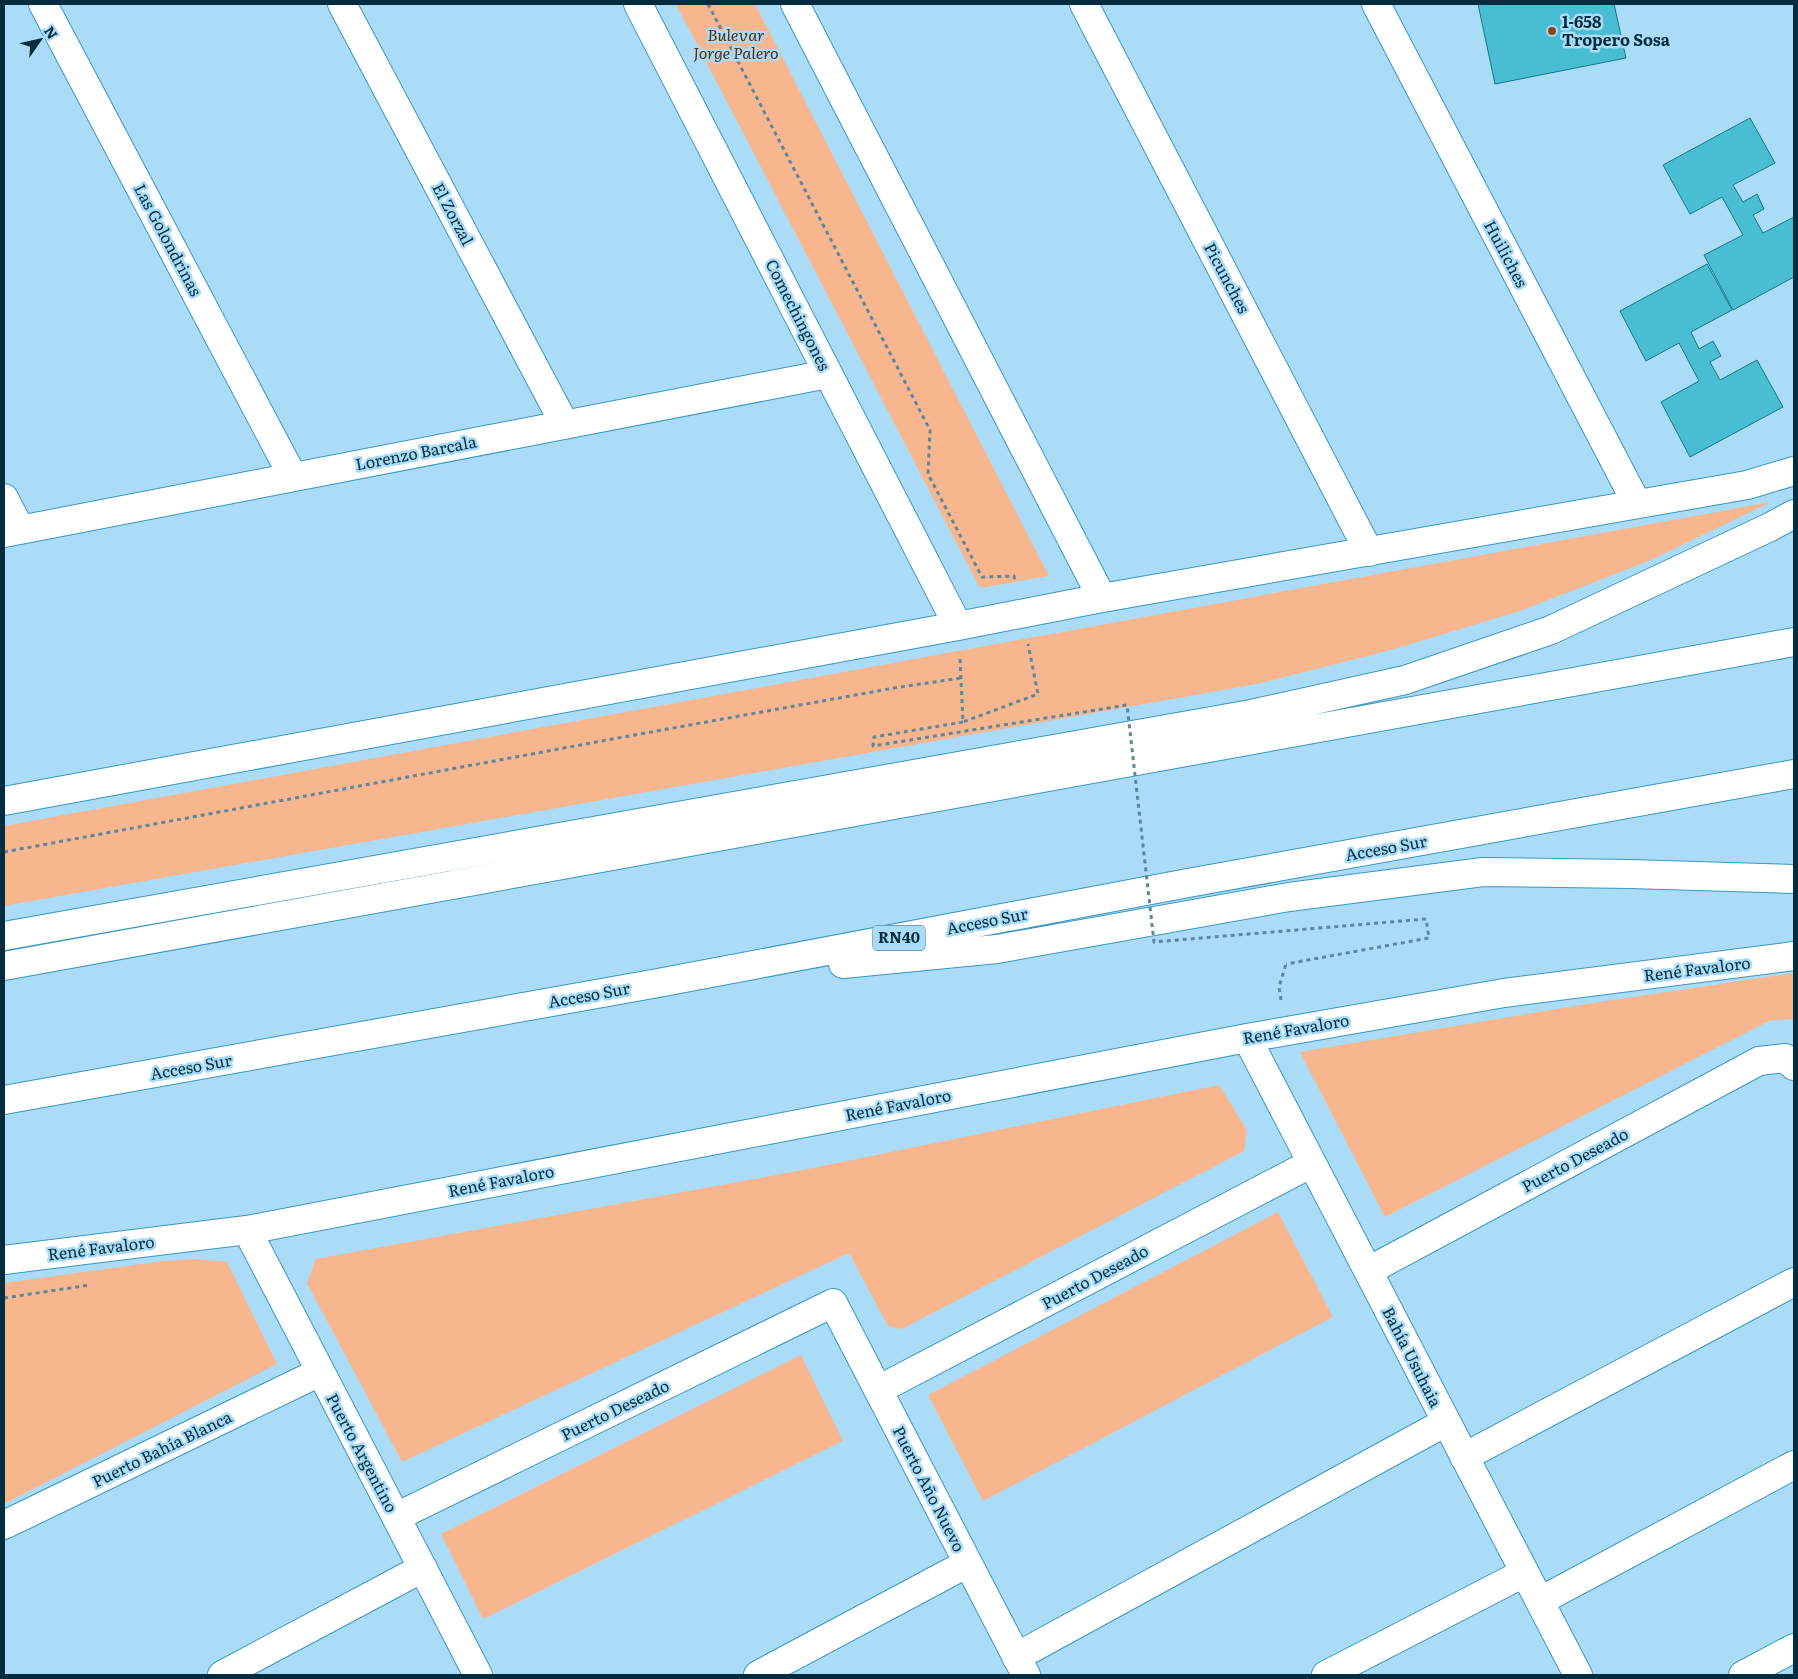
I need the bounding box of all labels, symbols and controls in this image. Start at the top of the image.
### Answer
place label: 1-658 Tropero Sosa [1562,9,1671,51]
north arrow [15,15,65,65]
text: N [40,22,63,43]
park label: Bulevar Jorge Palero [693,22,779,64]
marker: 1-658 Tropero Sosa [1546,25,1558,37]
street label: El Zorzal [427,178,480,249]
street label: Las Golondrinas [129,179,209,300]
street label: Huiliches [1479,216,1535,291]
street label: Picunches [1199,238,1257,317]
street label: Comechingones [760,255,837,374]
street label: Lorenzo Barcala [353,428,479,476]
street label: Acceso Sur [1343,828,1429,866]
street label: Acceso Sur [944,900,1030,940]
road number: RN40 [873,926,925,950]
street label: René Favaloro [1642,950,1752,986]
street label: Acceso Sur [546,975,632,1013]
street label: René Favaloro [1241,1007,1351,1049]
street label: Acceso Sur [148,1047,234,1085]
street label: René Favaloro [843,1082,953,1126]
street label: Puerto Deseado [1517,1121,1632,1197]
street label: René Favaloro [446,1158,556,1202]
street label: René Favaloro [46,1229,156,1265]
street label: Puerto Deseado [1037,1238,1152,1314]
street label: Bahía Usuhaia [1377,1302,1449,1411]
street label: Puerto Deseado [556,1372,673,1446]
street label: Puerto Argentino [321,1389,404,1516]
street label: Puerto Bahía Blanca [88,1404,236,1492]
street label: Puerto Año Nuevo [888,1421,972,1556]

